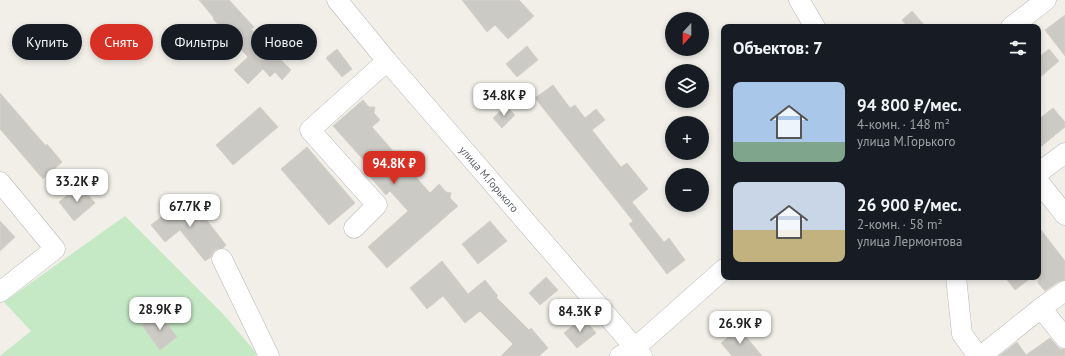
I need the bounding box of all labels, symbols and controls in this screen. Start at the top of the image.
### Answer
north arrow [665,12,709,56]
map controls [665,12,709,212]
chip: Купить [12,24,82,60]
chip: Снять [90,24,153,60]
chip: Фильтры [161,24,243,60]
chip: Новое [251,24,317,60]
text: Объектов: 7 [733,37,823,59]
icon: filters [1007,37,1029,59]
button: layers [665,64,709,108]
pin: 34.8K ₽ [467,83,541,117]
text: 34.8K ₽ [482,87,526,104]
text: 94 800 ₽/мес. [857,94,962,116]
icon: home [765,98,813,146]
button: + [665,116,709,160]
text: 4-комн. · 148 m² [857,116,950,133]
text: улица М.Горького [857,133,956,150]
street label: улица М.Горького [456,143,522,215]
pin: 94.8K ₽ [357,151,431,185]
text: 94.8K ₽ [372,155,416,172]
button: − [665,168,709,212]
pin: 33.2K ₽ [40,169,114,203]
text: 33.2K ₽ [55,173,99,190]
pin: 67.7K ₽ [153,194,227,228]
text: 26 900 ₽/мес. [857,194,962,216]
text: 67.7K ₽ [169,198,211,215]
icon: home [765,198,813,246]
text: 2-комн. · 58 m² [857,216,943,233]
text: улица Лермонтова [857,233,962,250]
pin: 28.9K ₽ [123,297,197,331]
pin: 84.3K ₽ [543,299,617,333]
text: 28.9K ₽ [138,301,182,318]
text: 84.3K ₽ [558,303,602,320]
pin: 26.9K ₽ [703,311,777,345]
text: 26.9K ₽ [718,315,762,332]

